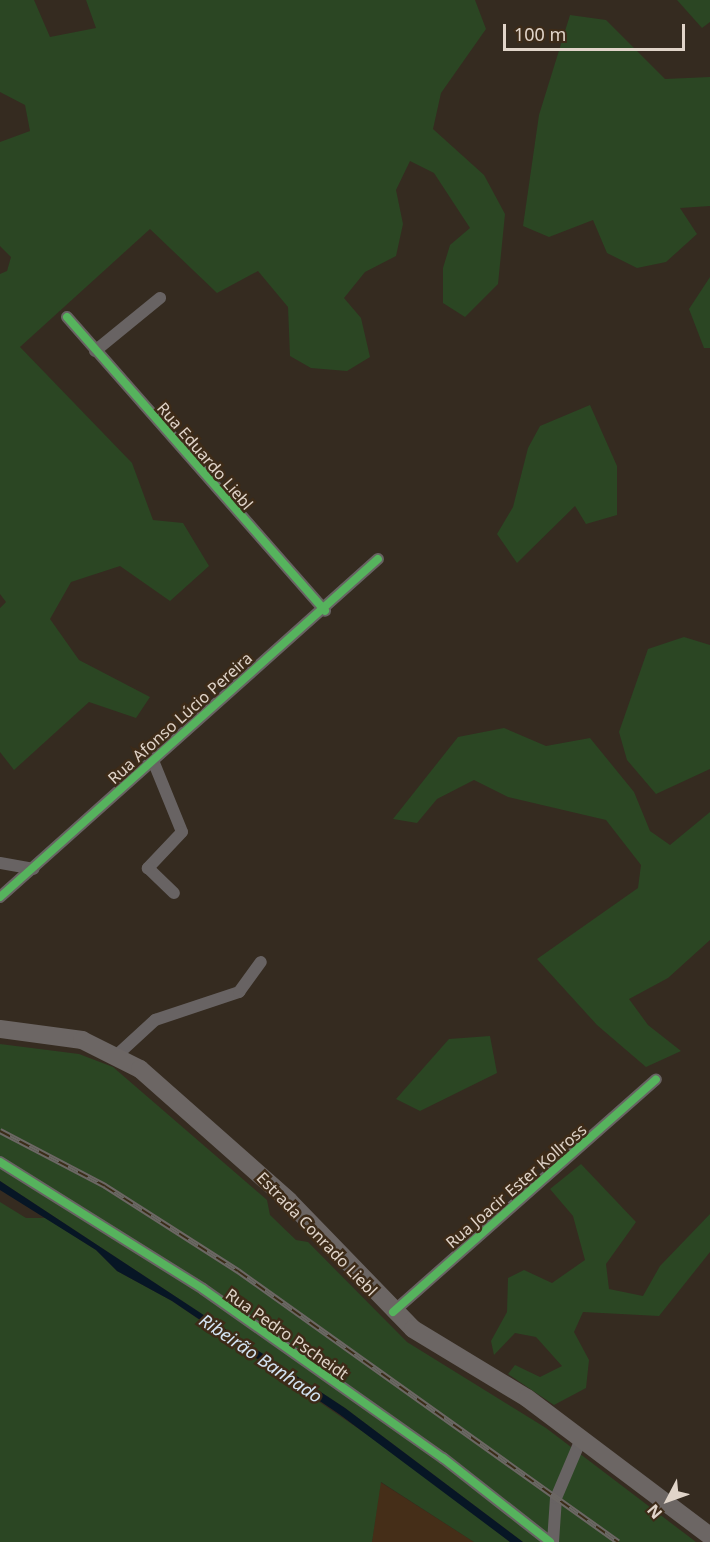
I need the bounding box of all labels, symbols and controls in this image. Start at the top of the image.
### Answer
scale bar [506,12,688,50]
text: 100 m [514,22,566,46]
street label: Rua Eduardo Liebl [153,398,257,514]
street label: Rua Afonso Lúcio Pereira [104,648,256,788]
street label: Rua Joacir Ester Kollross [442,1120,590,1252]
street label: Estrada Conrado Liebl [253,1168,381,1300]
street label: Rua Pedro Pscheidt [222,1284,352,1384]
water label: Ribeirão Banhado [195,1309,327,1407]
north arrow [638,1470,698,1530]
text: N [642,1500,667,1524]

